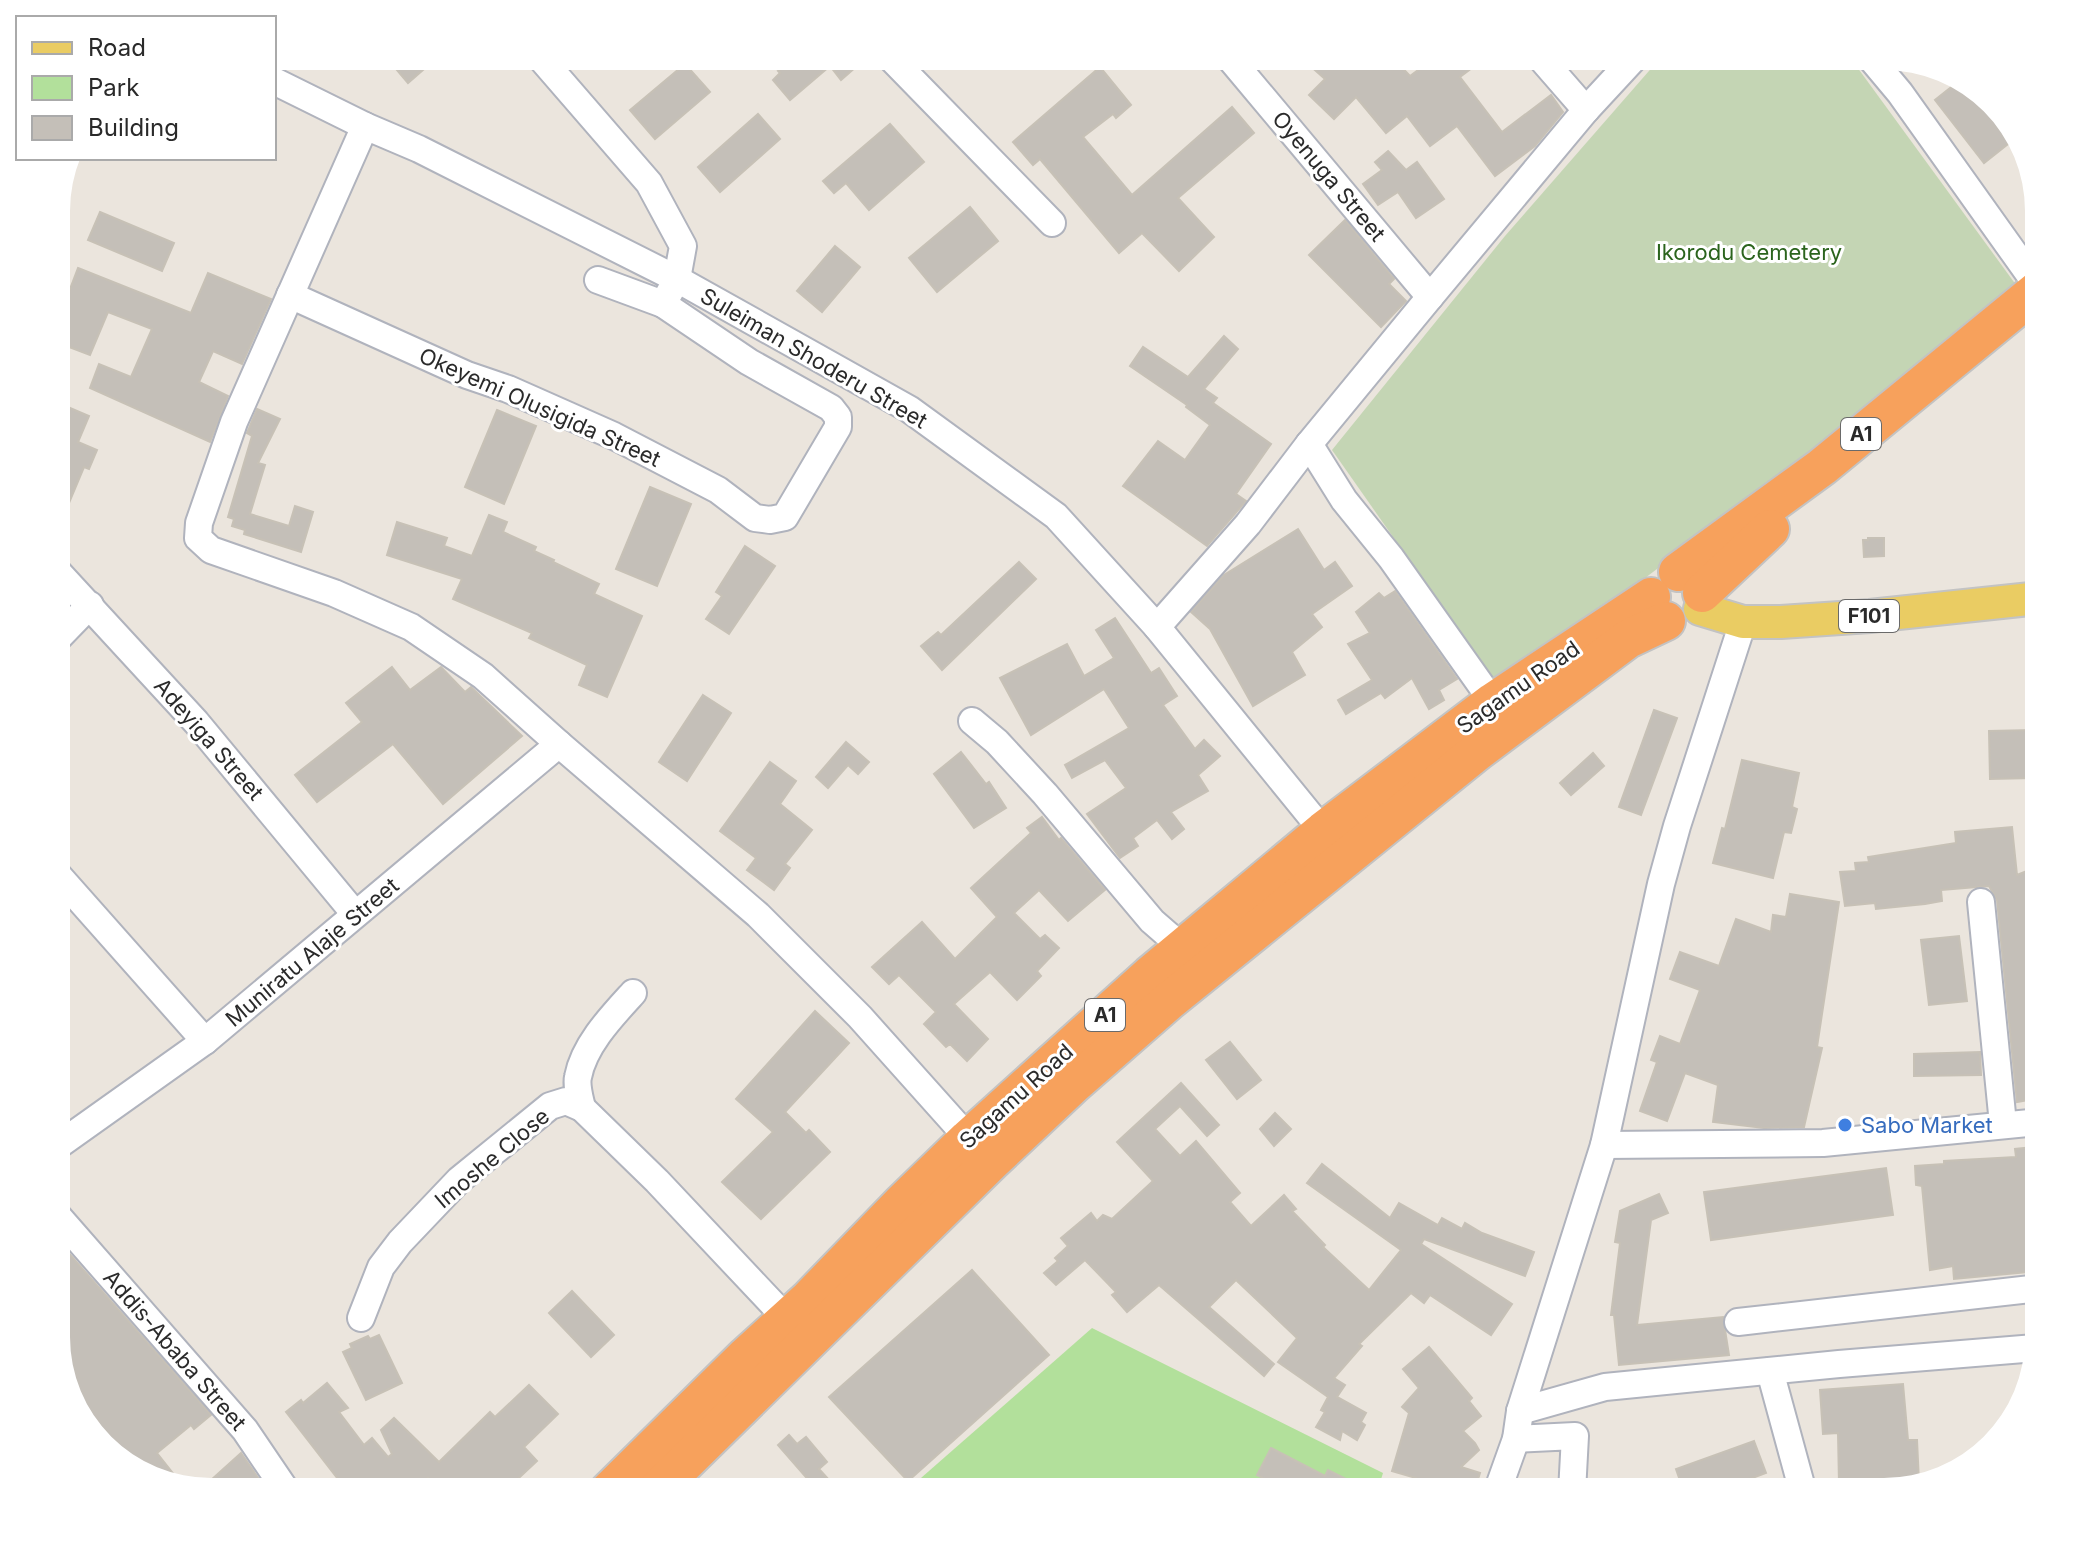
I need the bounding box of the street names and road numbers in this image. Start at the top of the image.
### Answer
street label: Oyenuga Street [1267,106,1391,246]
street label: Suleiman Shoderu Street [696,282,932,434]
street label: Okeyemi Olusigida Street [415,342,665,472]
road number: A1 [1841,418,1881,450]
road number: F101 [1839,600,1899,632]
street label: Sagamu Road [1452,635,1584,739]
street label: Adeyiga Street [149,673,269,805]
street label: Muniratu Alaje Street [220,872,404,1032]
road number: A1 [1085,999,1125,1031]
street label: Sagamu Road [954,1038,1078,1154]
street label: Imoshe Close [430,1103,554,1213]
street label: Addis-Ababa Street [98,1265,252,1435]

